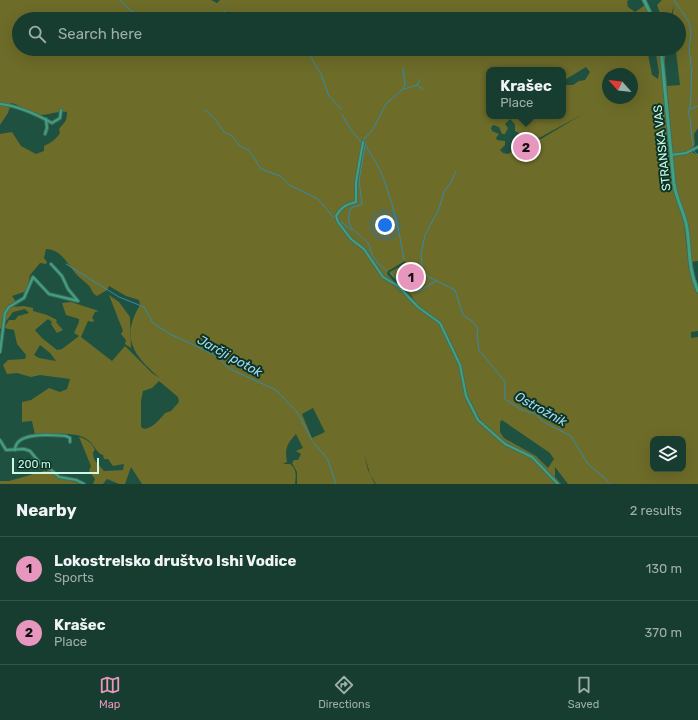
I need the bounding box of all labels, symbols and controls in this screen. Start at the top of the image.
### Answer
search box [12,12,686,56]
icon: search [26,23,48,45]
text: Search here [58,25,142,43]
popup [486,67,566,119]
north arrow [602,68,638,104]
text: Krašec [500,77,552,95]
text: Place [500,95,533,110]
street label: STRANSKA VAS [651,104,673,192]
pin: 2 [513,132,539,162]
your location [375,215,395,235]
pin: 1 [398,262,424,292]
water label: Jarčji potok [195,332,265,380]
water label: Ostrožnik [512,389,570,430]
map controls [650,436,686,472]
button: layers [650,436,686,472]
scale bar [12,456,99,475]
text: 200 m [18,458,51,471]
text: Nearby [16,500,77,520]
text: 2 results [630,503,682,518]
text: Lokostrelsko društvo Ishi Vodice [54,552,296,570]
text: 1 [26,561,32,576]
text: 130 m [646,561,682,576]
text: Sports [54,570,94,585]
text: Krašec [54,616,106,634]
text: 2 [25,625,33,640]
text: 370 m [645,625,682,640]
text: Place [54,634,87,649]
tab: Map [99,674,121,711]
tab: Directions [318,674,370,711]
tab: Saved [568,674,599,711]

